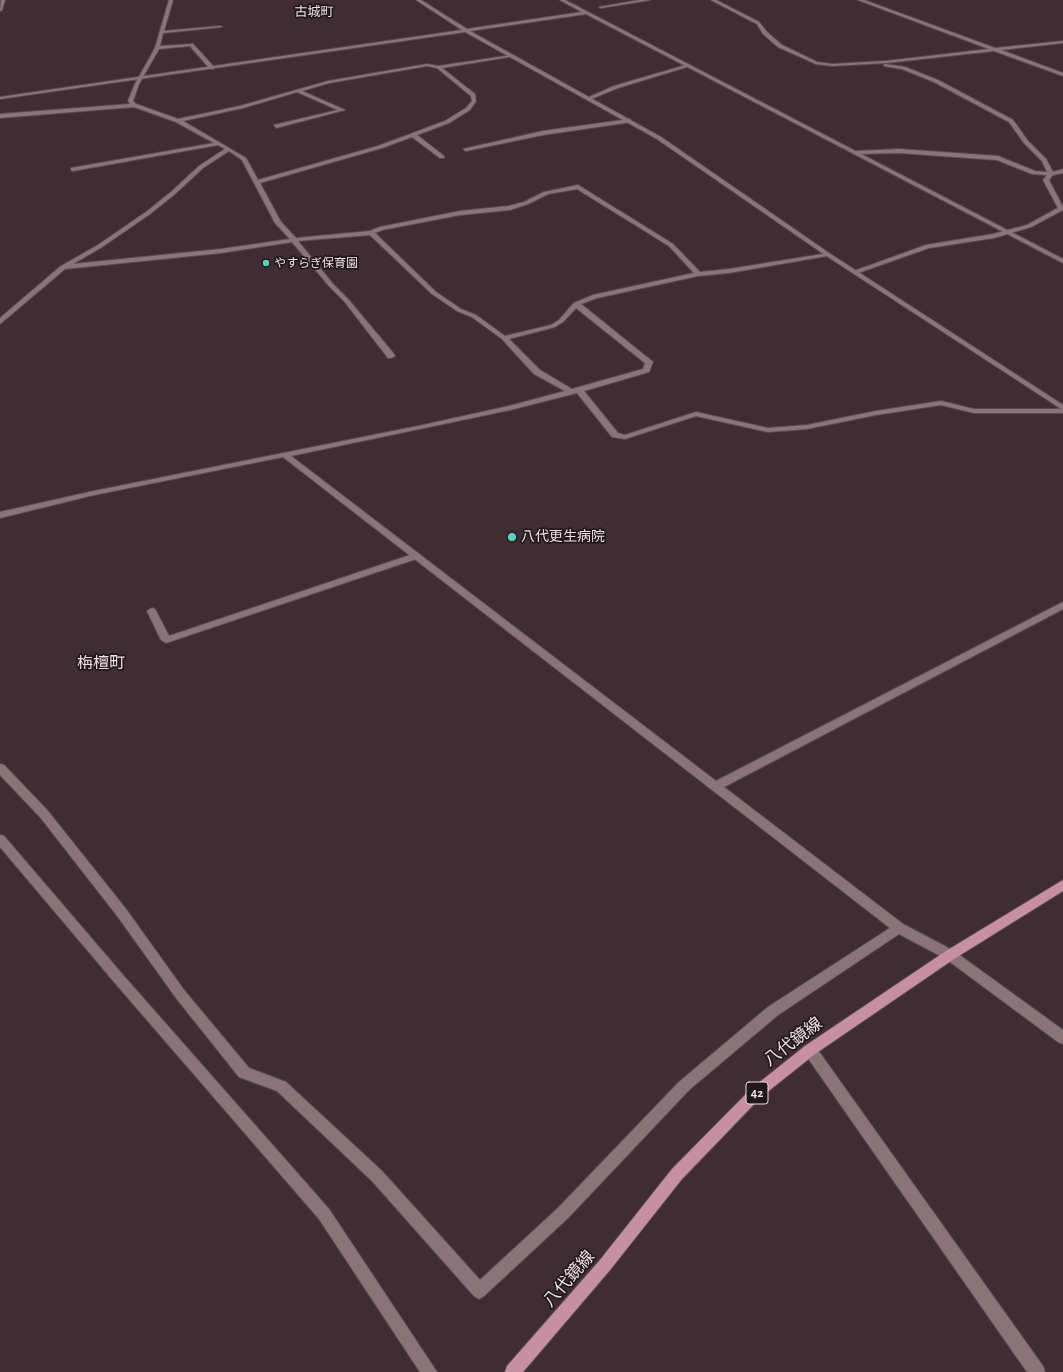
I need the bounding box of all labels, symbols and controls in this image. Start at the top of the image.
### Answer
district label: 古城町 [295,4,333,20]
place label: やすらぎ保育園 [274,256,358,270]
marker: やすらぎ保育園 [261,258,271,268]
place label: 八代更生病院 [521,529,605,545]
marker: 八代更生病院 [506,531,518,543]
district label: 栴檀町 [77,653,125,673]
street label: 八代鏡線 [760,1013,826,1071]
road number: 42 [746,1082,768,1104]
street label: 八代鏡線 [539,1247,599,1311]

